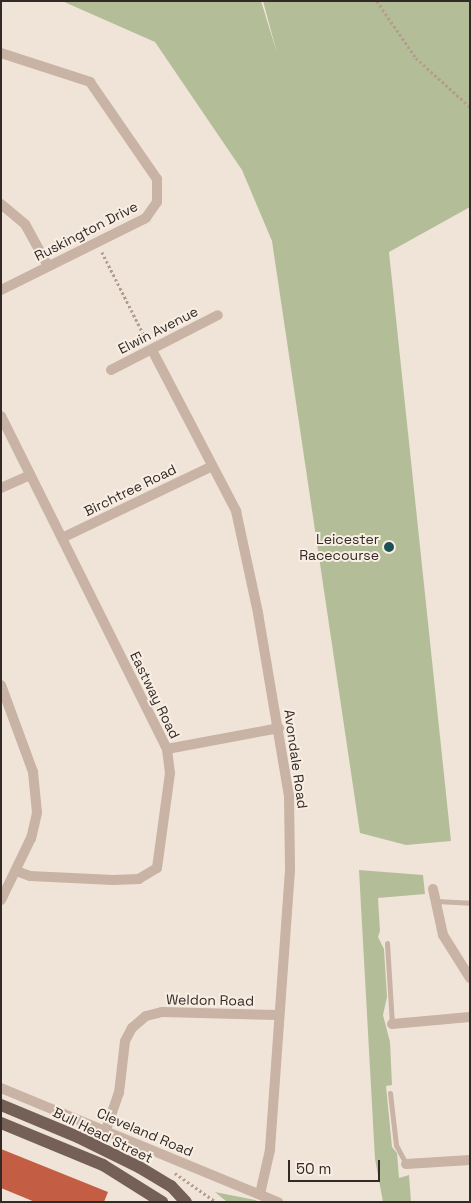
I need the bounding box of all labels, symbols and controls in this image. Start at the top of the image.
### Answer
street label: Ruskington Drive [31,198,141,264]
street label: Elwin Avenue [115,303,201,357]
street label: Birchtree Road [81,460,179,520]
place label: Leicester Racecourse [299,531,379,564]
marker: Leicester Racecourse [383,541,395,553]
street label: Eastway Road [127,649,183,741]
street label: Avondale Road [281,708,311,810]
street label: Weldon Road [166,991,254,1009]
street label: Bull Head Street [50,1104,156,1166]
street label: Cleveland Road [94,1104,196,1160]
scale bar [291,1150,384,1182]
text: 50 m [296,1159,331,1178]

